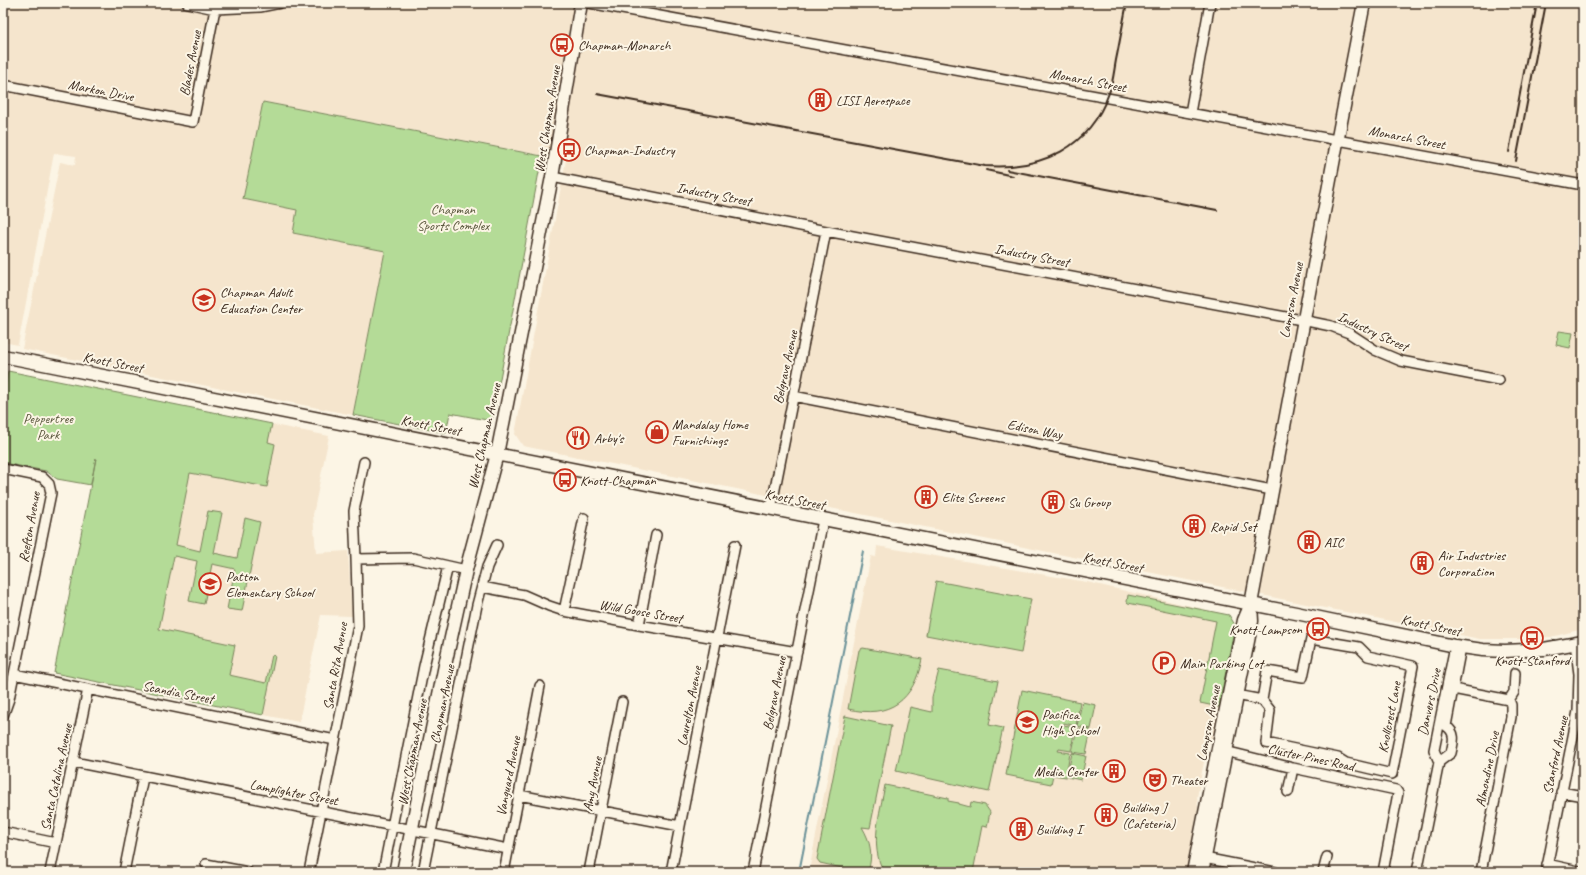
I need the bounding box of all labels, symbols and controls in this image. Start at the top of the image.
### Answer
street label: Blades Avenue [176,28,205,97]
bus stop icon: Chapman-Monarch [549,32,575,58]
place label: Chapman-Monarch [578,37,672,54]
street label: West Chapman Avenue [531,63,565,174]
street label: Monarch Street [1048,65,1129,96]
street label: Markon Drive [67,76,136,105]
building icon: LISI Aerospace [807,87,833,113]
place label: LISI Aerospace [836,92,911,109]
street label: Monarch Street [1367,122,1448,153]
bus stop icon: Chapman-Industry [556,137,582,163]
place label: Chapman-Industry [584,142,676,159]
street label: Industry Street [675,179,755,210]
park label: Chapman Sports Complex [417,201,490,234]
street label: Industry Street [993,240,1073,271]
street label: Lampson Avenue [1276,259,1307,339]
place label: Chapman Adult Education Center [220,284,304,317]
school or university icon: Chapman Adult Education Center [191,287,217,313]
street label: Industry Street [1335,308,1413,356]
street label: Belgrave Avenue [769,327,802,405]
street label: Knott Street [82,348,147,377]
street label: West Chapman Avenue [464,380,505,491]
park label: Peppertree Park [23,410,74,443]
street label: Knott Street [400,411,465,440]
place label: Mandalay Home Furnishings [672,416,749,449]
street label: Edison Way [1006,416,1065,443]
shop icon: Mandalay Home Furnishings [644,419,670,445]
restaurant icon: Arby's [565,425,591,451]
place label: Arby's [594,430,624,447]
bus stop icon: Knott-Chapman [552,467,578,493]
place label: Knott-Chapman [580,472,656,489]
building icon: Elite Screens [913,484,939,510]
street label: Knott Street [764,485,829,514]
street label: Reefton Avenue [15,489,44,564]
place label: Elite Screens [942,489,1005,506]
building icon: Su Group [1040,489,1066,515]
place label: Su Group [1068,494,1111,511]
building icon: Rapid Set [1181,513,1207,539]
place label: Rapid Set [1210,518,1259,535]
building icon: AIC [1296,529,1322,555]
place label: AIC [1324,534,1345,551]
place label: Air Industries Corporation [1438,547,1506,580]
street label: Knott Street [1082,548,1147,577]
building icon: Air Industries Corporation [1409,550,1435,576]
place label: Patton Elementary School [226,568,316,601]
school or university icon: Patton Elementary School [197,571,223,597]
street label: Wild Goose Street [598,596,686,628]
street label: Knott Street [1400,611,1465,641]
bus stop icon: Knott-Lampson [1305,616,1331,642]
street label: Santa Rita Avenue [319,620,352,711]
place label: Knott-Lampson [1229,621,1303,638]
bus stop icon: Knott-Stanford [1519,625,1545,651]
parking icon: Main Parking Lot [1151,650,1177,676]
place label: Knott-Stanford [1494,652,1572,669]
street label: Belgrave Avenue [759,653,790,731]
place label: Main Parking Lot [1180,655,1265,672]
street label: Chapman Avenue [427,662,459,745]
street label: Laurelton Avenue [673,663,706,747]
street label: Danvers Drive [1414,666,1445,737]
street label: Scandia Street [141,677,217,708]
street label: Knollcrest Lane [1374,679,1405,754]
street label: Lampson Avenue [1193,682,1224,762]
street label: West Chapman Avenue [394,696,431,807]
place label: Pacifica High School [1042,706,1101,739]
school or university icon: Pacifica High School [1014,709,1040,735]
street label: Stanford Avenue [1539,713,1572,796]
street label: Santa Catalina Avenue [37,721,76,832]
street label: Almondine Drive [1472,728,1503,808]
street label: Vanguard Avenue [492,733,525,817]
street label: Cluster Pines Road [1266,740,1358,775]
street label: Amy Avenue [579,754,606,813]
building icon: Media Center [1101,758,1127,784]
place label: Media Center [1034,763,1100,780]
theatre icon: Theater [1142,767,1168,793]
place label: Theater [1170,772,1209,789]
street label: Lamplighter Street [248,776,341,810]
place label: Building J (Cafeteria) [1122,799,1176,832]
building icon: Building J (Cafeteria) [1093,802,1119,828]
building icon: Building I [1008,816,1034,842]
place label: Building I [1036,821,1085,838]

